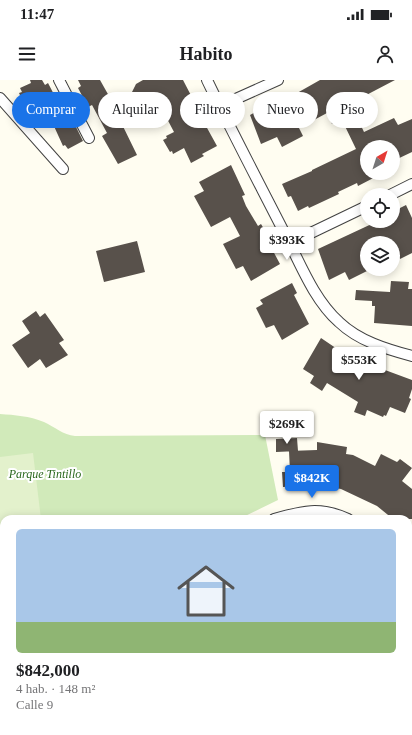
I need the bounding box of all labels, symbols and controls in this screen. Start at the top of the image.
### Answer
text: 11:47 [20,6,54,22]
icon: menu [16,43,38,65]
icon: person [374,43,396,65]
text: Habito [179,44,233,64]
chip: Comprar [12,92,90,128]
chip: Alquilar [98,92,172,128]
chip: Filtros [180,92,245,128]
chip: Nuevo [253,92,318,128]
chip: Piso [326,92,378,128]
north arrow [360,140,400,180]
map controls [360,140,400,276]
button: locate [360,188,400,228]
pin: $393K [259,227,315,261]
text: $393K [269,232,305,247]
button: layers [360,236,400,276]
pin: $553K [331,347,387,381]
text: $553K [341,352,377,367]
pin: $269K [259,411,315,445]
text: $269K [269,416,305,431]
pin: $842K [284,465,340,499]
park label: Parque Tintillo [8,467,81,481]
text: $842K [294,470,330,485]
icon: home [170,555,242,627]
text: $842,000 [16,661,80,680]
text: 4 hab. · 148 m² [16,681,95,696]
text: Calle 9 [16,697,53,712]

